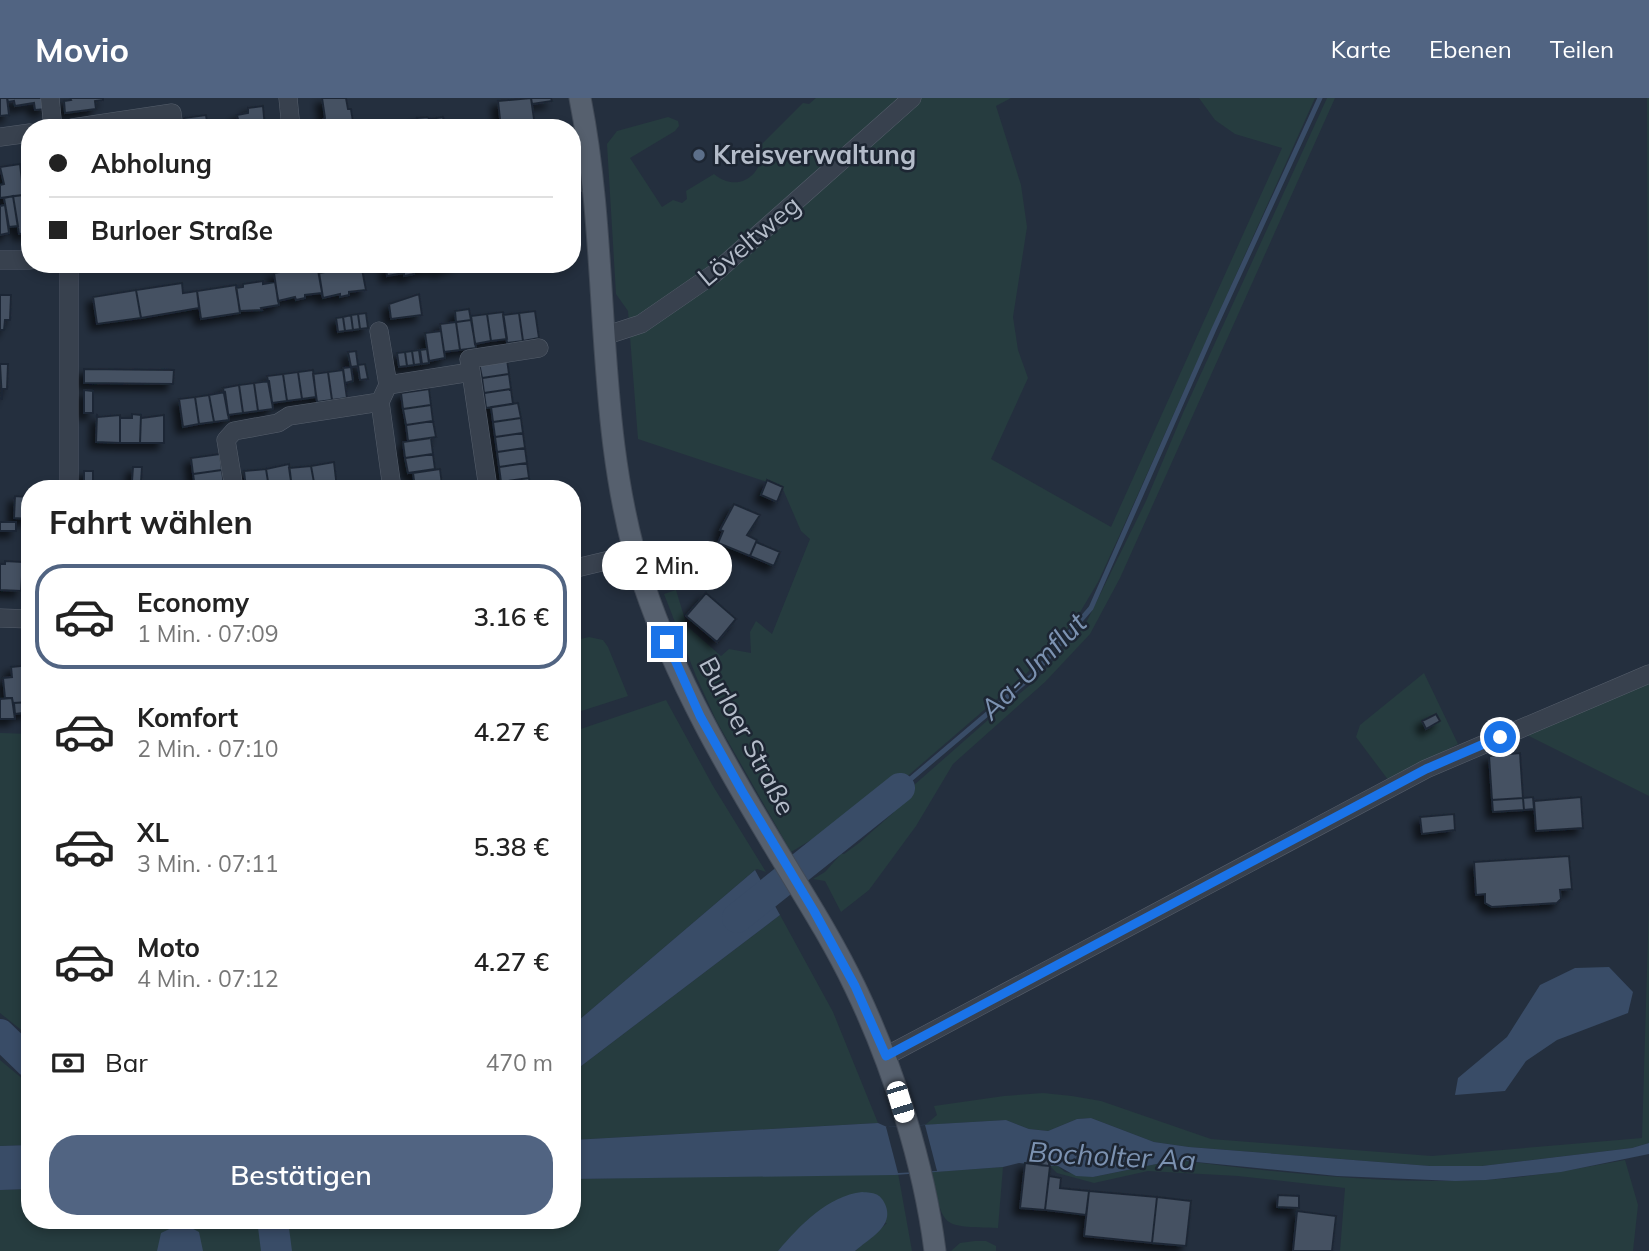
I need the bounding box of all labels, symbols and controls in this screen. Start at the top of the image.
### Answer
text: Movio [35,29,129,70]
text: Karte [1331,34,1391,64]
text: Ebenen [1429,34,1512,64]
text: Teilen [1550,34,1614,64]
place label: Kreisverwaltung [713,138,916,171]
text: Abholung [91,147,212,180]
marker: Kreisverwaltung [691,147,707,163]
street label: Löveltweg [691,188,807,293]
text: Burloer Straße [91,214,273,247]
text: Fahrt wählen [49,502,253,542]
callout: 2 Min. [602,540,732,589]
text: 2 Min. [635,551,699,580]
icon: car [53,585,116,648]
text: Economy [137,586,249,619]
text: 3.16 € [473,600,549,633]
water label: Aa-Umflut [971,604,1094,727]
text: 1 Min. · 07:09 [137,619,279,648]
route end [651,626,683,658]
street label: Burloer Straße [692,651,803,820]
icon: car [53,700,116,763]
text: Komfort [137,701,238,734]
text: 4.27 € [473,715,549,748]
route start [1484,721,1516,753]
text: 2 Min. · 07:10 [137,734,279,763]
icon: car [53,815,116,878]
text: XL [137,816,169,849]
text: 5.38 € [473,830,549,863]
text: 3 Min. · 07:11 [137,849,279,878]
icon: car [53,930,116,993]
text: Moto [137,931,200,964]
text: 4.27 € [473,945,549,978]
text: 4 Min. · 07:12 [137,964,279,993]
icon: cash [49,1044,87,1082]
text: Bar [105,1046,148,1079]
text: 470 m [485,1048,553,1077]
car [884,1079,917,1125]
water label: Bocholter Aa [1027,1134,1197,1177]
button: Bestätigen [49,1135,553,1215]

